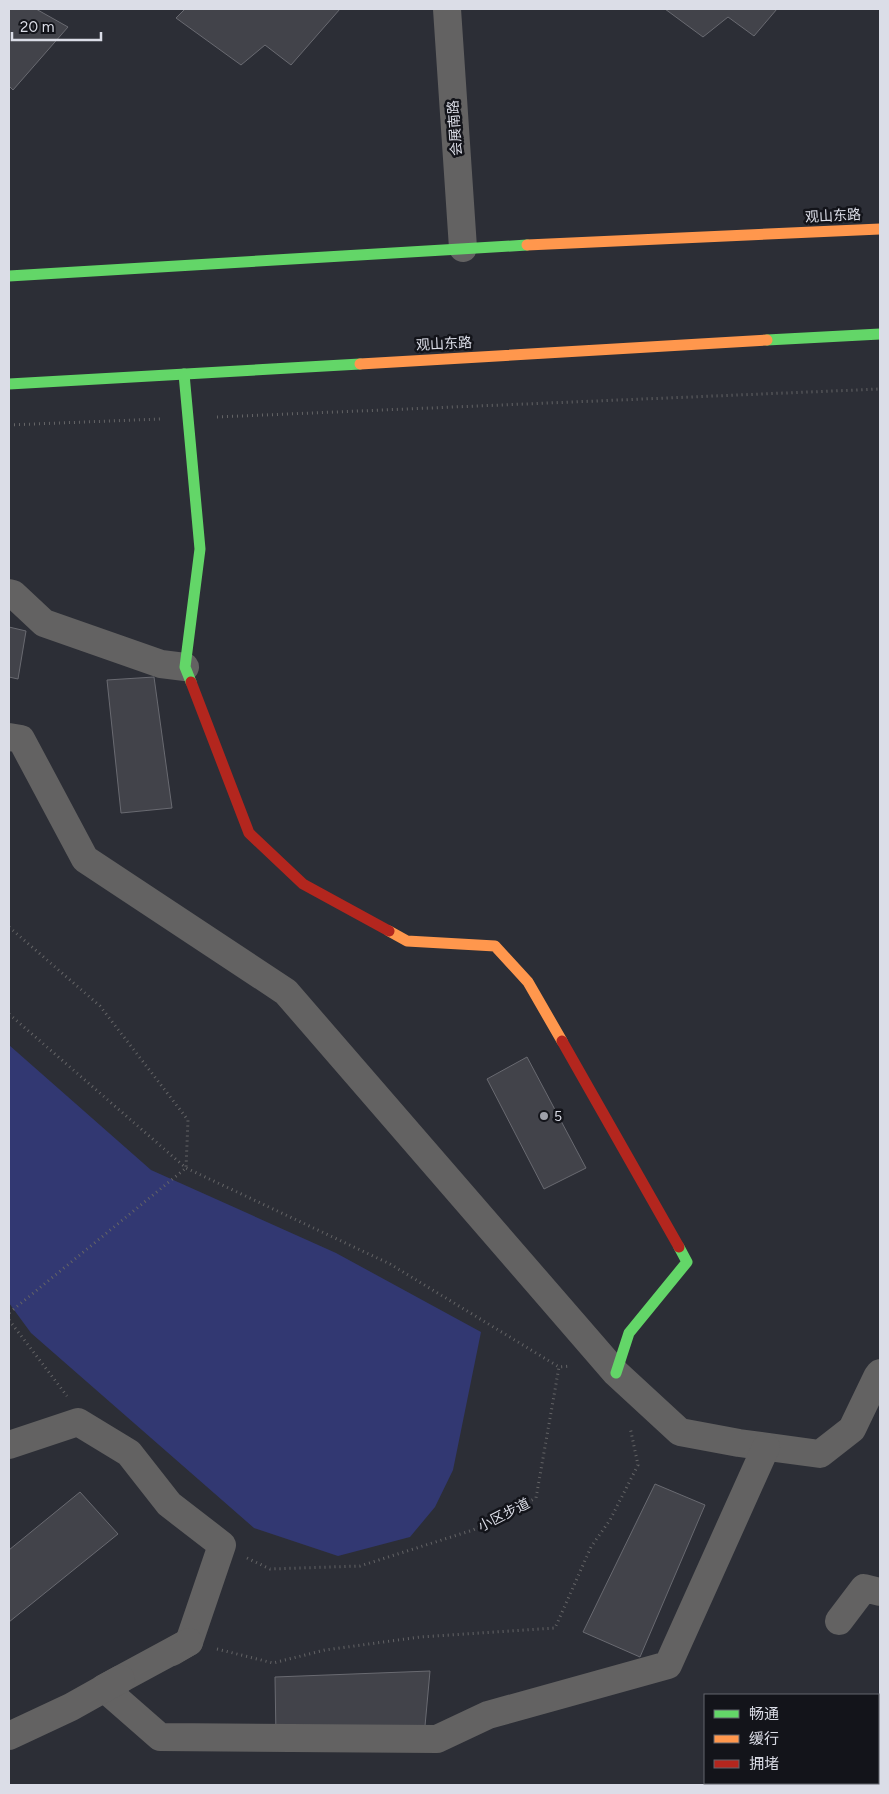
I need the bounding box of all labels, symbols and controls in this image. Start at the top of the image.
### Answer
scale bar [12,10,101,42]
text: 20 m [20,18,54,36]
street label: 会展南路 [445,99,465,157]
street label: 观山东路 [805,206,861,226]
street label: 观山东路 [416,334,472,354]
place label: 5 [554,1108,562,1125]
marker: 5 [538,1110,550,1122]
street label: 小区步道 [475,1495,533,1535]
legend [704,1694,879,1784]
text: 畅通 [749,1705,779,1723]
text: 缓行 [749,1730,779,1748]
text: 拥堵 [749,1755,779,1773]

